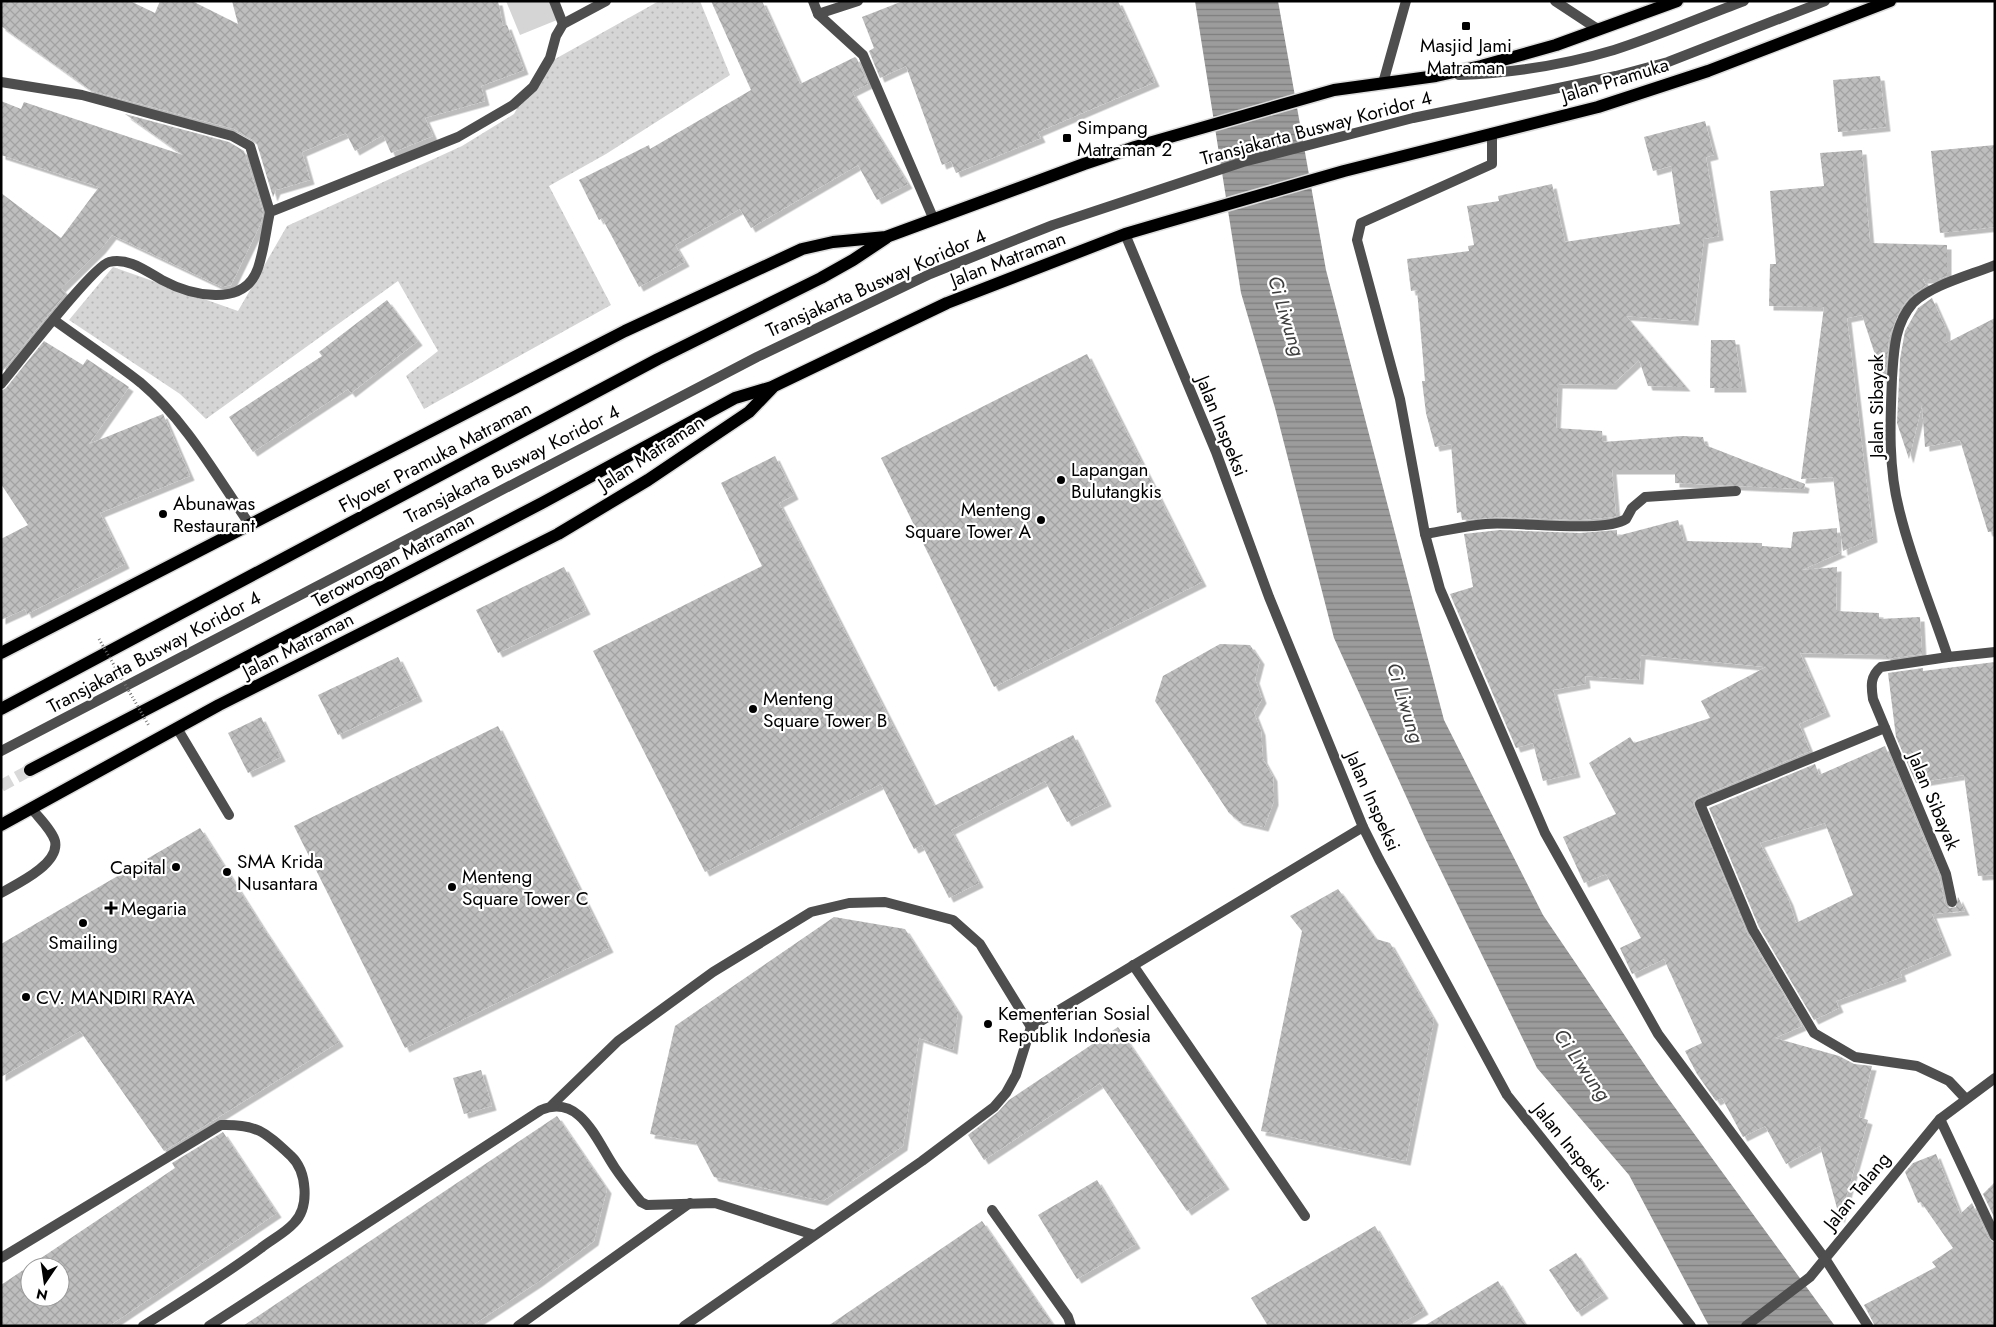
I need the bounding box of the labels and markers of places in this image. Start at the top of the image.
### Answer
marker: Masjid Jami Matraman [1460,20,1472,32]
place label: Masjid Jami Matraman [1420,32,1512,81]
place label: Simpang Matraman 2 [1077,114,1172,163]
marker: Simpang Matraman 2 [1061,132,1073,144]
place label: Lapangan Bulutangkis [1071,456,1162,505]
marker: Lapangan Bulutangkis [1055,474,1067,486]
place label: Abunawas Restaurant [173,490,255,539]
place label: Menteng Square Tower A [905,496,1031,545]
marker: Abunawas Restaurant [157,508,169,520]
marker: Menteng Square Tower A [1035,514,1047,526]
place label: Menteng Square Tower B [763,685,887,734]
marker: Menteng Square Tower B [747,703,759,715]
place label: SMA Krida Nusantara [237,848,323,897]
place label: Capital [110,854,166,881]
marker: Capital [170,861,182,873]
place label: Menteng Square Tower C [462,863,589,912]
marker: SMA Krida Nusantara [221,866,233,878]
marker: Menteng Square Tower C [446,881,458,893]
place label: Megaria [121,895,187,922]
marker: Megaria [105,902,117,914]
marker: Smailing [77,917,89,929]
place label: Smailing [48,929,118,956]
place label: CV. MANDIRI RAYA [36,984,196,1011]
marker: CV. MANDIRI RAYA [20,991,32,1003]
place label: Kementerian Sosial Republik Indonesia [998,1000,1151,1049]
marker: Kementerian Sosial Republik Indonesia [982,1018,994,1030]

